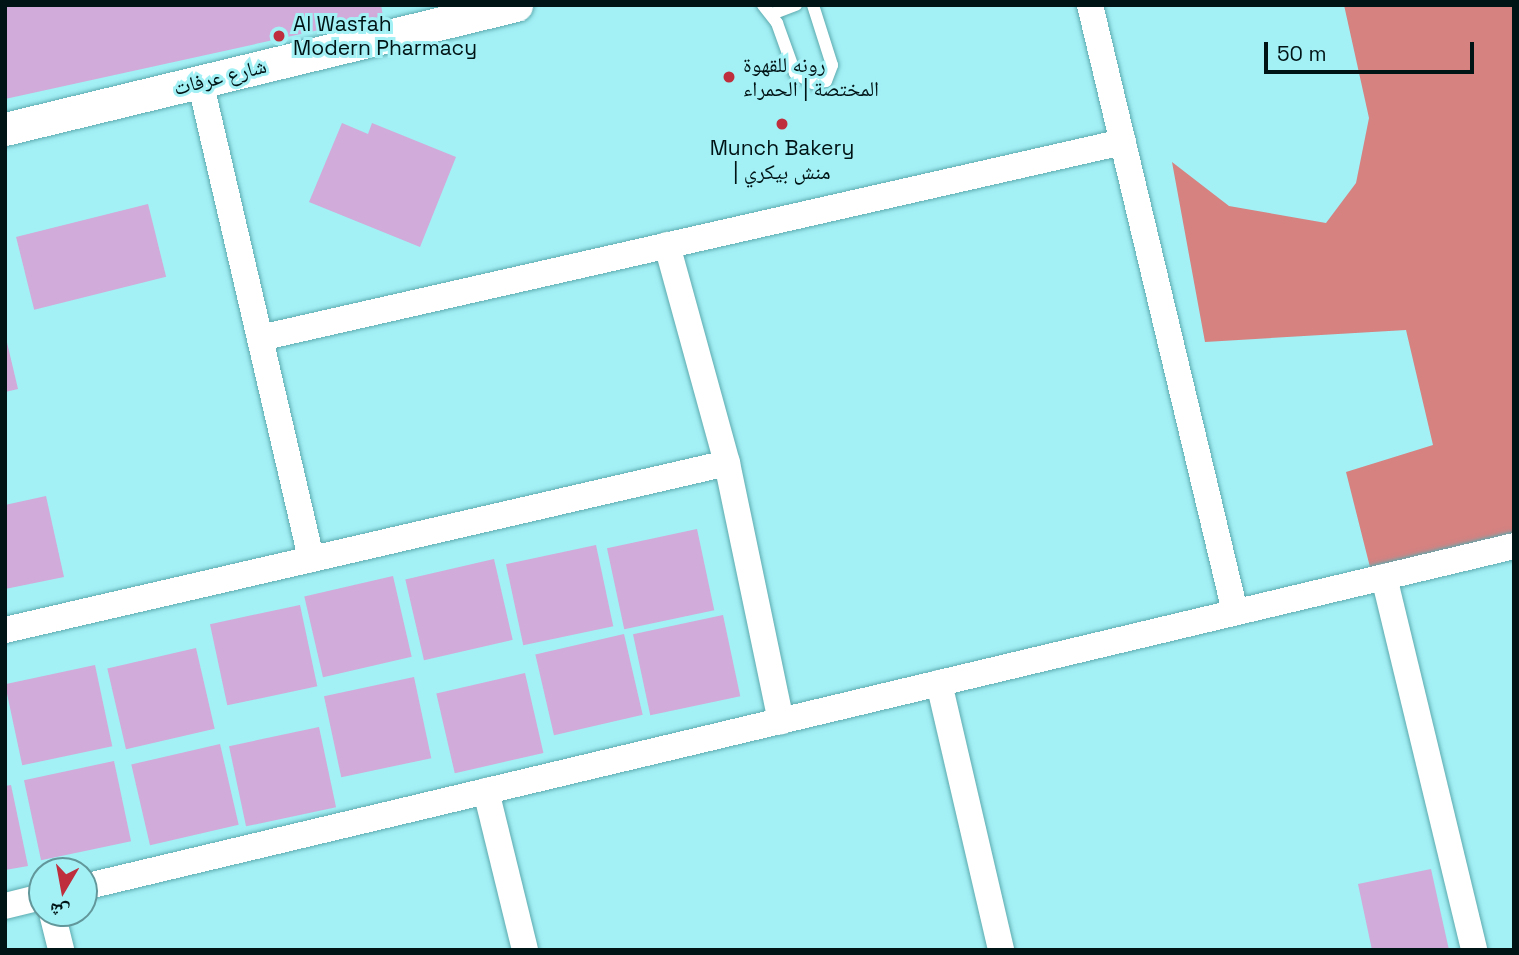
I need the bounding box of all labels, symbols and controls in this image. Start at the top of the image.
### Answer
place label: Al Wasfah Modern Pharmacy [293,11,477,61]
marker: Al Wasfah Modern Pharmacy [271,28,287,44]
scale bar [1267,28,1477,72]
text: 50 m [1277,40,1327,67]
place label: رونه للقهوة المختصة | الحمراء [743,52,879,102]
street label: شارع عرفات [171,53,269,101]
marker: رونه للقهوة المختصة | الحمراء [721,69,737,85]
marker: Munch Bakery | منش بيكري [774,116,790,132]
place label: Munch Bakery | منش بيكري [710,135,854,185]
north arrow [28,857,98,927]
text: ش [48,897,72,925]

